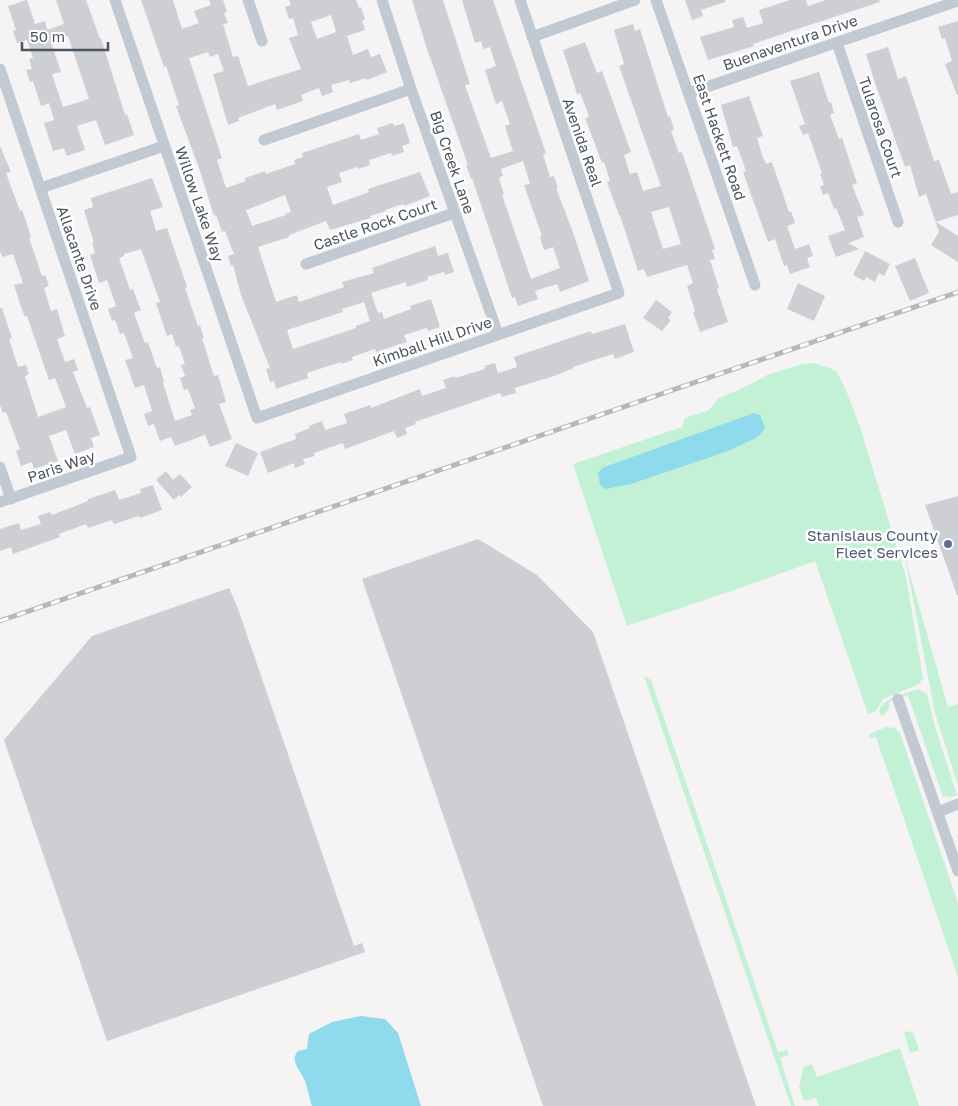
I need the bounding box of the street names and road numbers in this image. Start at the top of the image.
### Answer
street label: Buenaventura Drive [720,10,860,74]
street label: East Hackett Road [690,71,750,203]
street label: Tularosa Court [855,74,907,180]
street label: Avenida Real [559,95,607,189]
street label: Big Creek Lane [427,108,479,216]
street label: Willow Lake Way [172,144,228,265]
street label: Castle Rock Court [311,194,439,254]
street label: Allacante Drive [54,203,106,313]
street label: Kimball Hill Drive [370,312,494,370]
street label: Paris Way [25,446,98,486]

